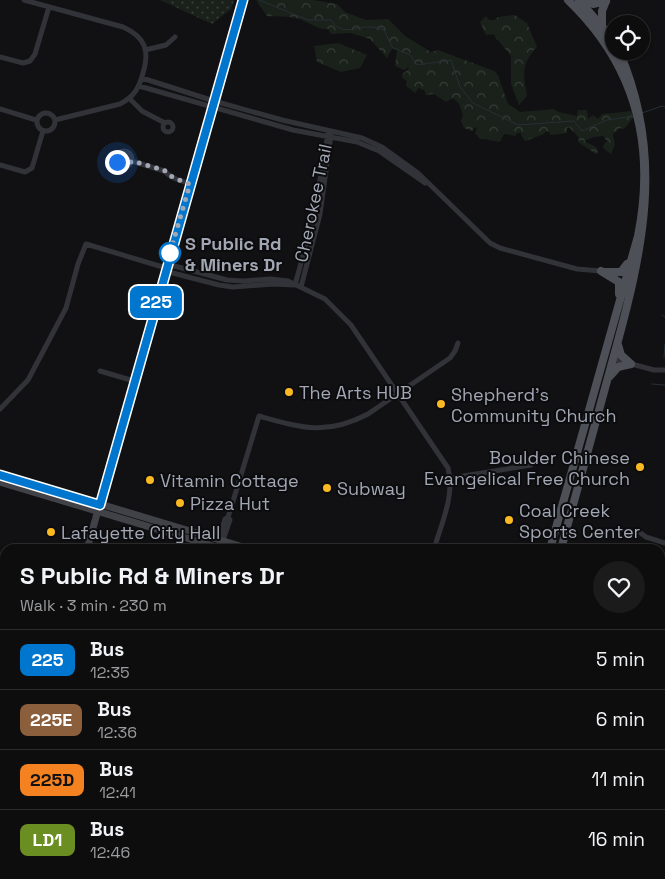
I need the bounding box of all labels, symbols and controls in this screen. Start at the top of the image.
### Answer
map controls [605,15,650,60]
button: locate [605,15,650,60]
street label: Cherokee Trail [289,142,337,264]
your location [105,150,130,175]
place label: S Public Rd & Miners Dr [185,232,282,276]
marker: S Public Rd & Miners Dr [159,242,181,264]
line badge: 225 [127,286,185,318]
text: 225 [140,290,172,313]
place label: The Arts HUB [299,381,412,404]
place label: Shepherd's Community Church [451,383,617,427]
marker: The Arts HUB [283,386,295,398]
marker: Shepherd's Community Church [435,398,447,410]
place label: Boulder Chinese Evangelical Free Church [424,446,630,490]
marker: Boulder Chinese Evangelical Free Church [634,461,646,473]
place label: Vitamin Cottage [160,469,299,492]
marker: Vitamin Cottage [144,474,156,486]
place label: Subway [337,477,406,500]
marker: Subway [321,482,333,494]
place label: Pizza Hut [190,492,270,515]
marker: Pizza Hut [174,497,186,509]
place label: Coal Creek Sports Center [519,499,641,543]
marker: Coal Creek Sports Center [503,514,515,526]
place label: Lafayette City Hall [61,521,220,544]
marker: Lafayette City Hall [45,526,57,538]
text: S Public Rd & Miners Dr [20,560,285,591]
button: heart [593,561,645,613]
text: Walk · 3 min · 230 m [20,595,167,616]
text: Bus [90,637,124,662]
text: 5 min [596,647,645,672]
text: 225 [31,648,64,671]
text: 12:35 [90,662,130,683]
text: Bus [97,697,131,722]
text: 6 min [596,707,645,732]
text: 225E [30,708,72,731]
text: 12:36 [97,722,137,743]
text: Bus [99,757,133,782]
text: 11 min [592,767,645,792]
text: 225D [30,768,74,791]
text: 12:41 [99,782,136,803]
text: Bus [90,817,124,842]
text: 16 min [588,827,645,852]
text: LD1 [33,828,62,851]
text: 12:46 [90,842,130,863]

